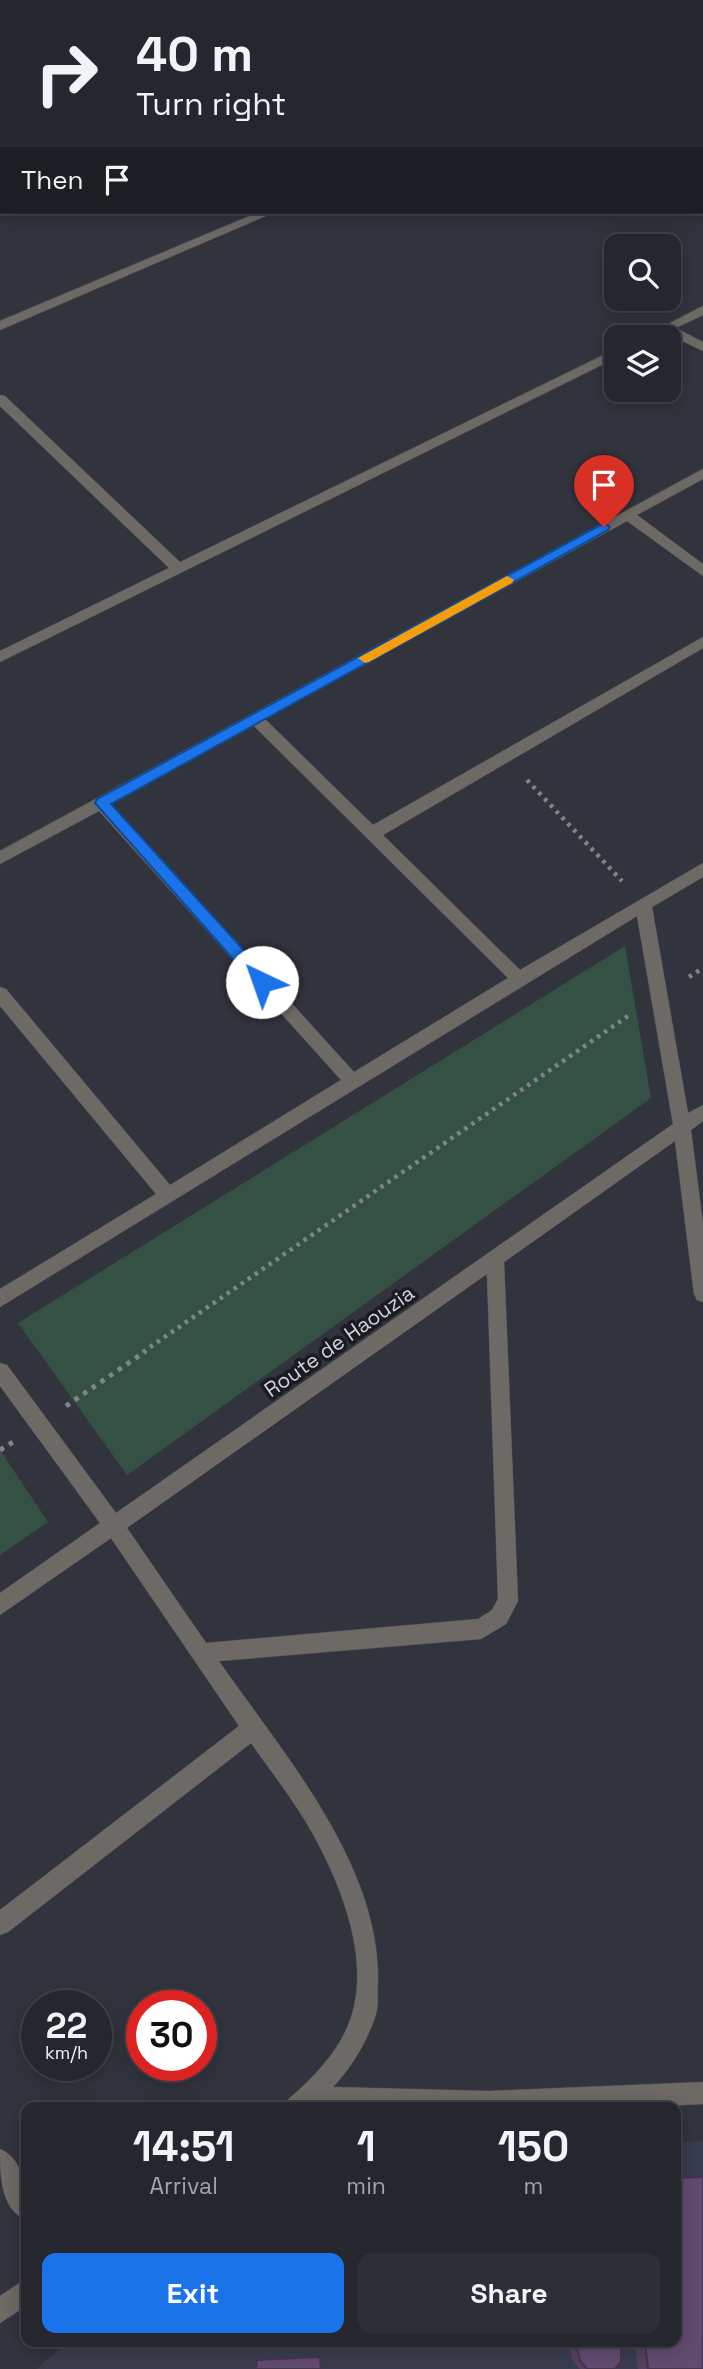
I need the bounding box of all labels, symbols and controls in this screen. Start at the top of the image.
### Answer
text: 40 m [136,23,253,85]
icon: right [21,28,112,119]
text: Turn right [136,84,286,124]
icon: arrive [98,161,136,199]
text: Then [21,163,84,197]
map controls [604,234,681,402]
button: search [604,234,681,311]
button: layers [604,325,681,402]
pin [574,455,634,527]
icon: arrive [585,466,623,504]
position arrow [225,945,299,1019]
street label: Route de Haouzia [259,1279,419,1403]
speed limit sign: 30 [126,1990,217,2081]
text: 22 [46,2004,87,2048]
text: km/h [45,2041,88,2064]
text: 14:51 [133,2120,235,2173]
text: 1 [357,2120,376,2173]
text: 150 [498,2120,569,2173]
text: Arrival [149,2171,218,2201]
text: min [346,2171,386,2201]
text: m [524,2171,543,2201]
button: Exit [42,2253,344,2333]
button: Share [358,2253,660,2333]

